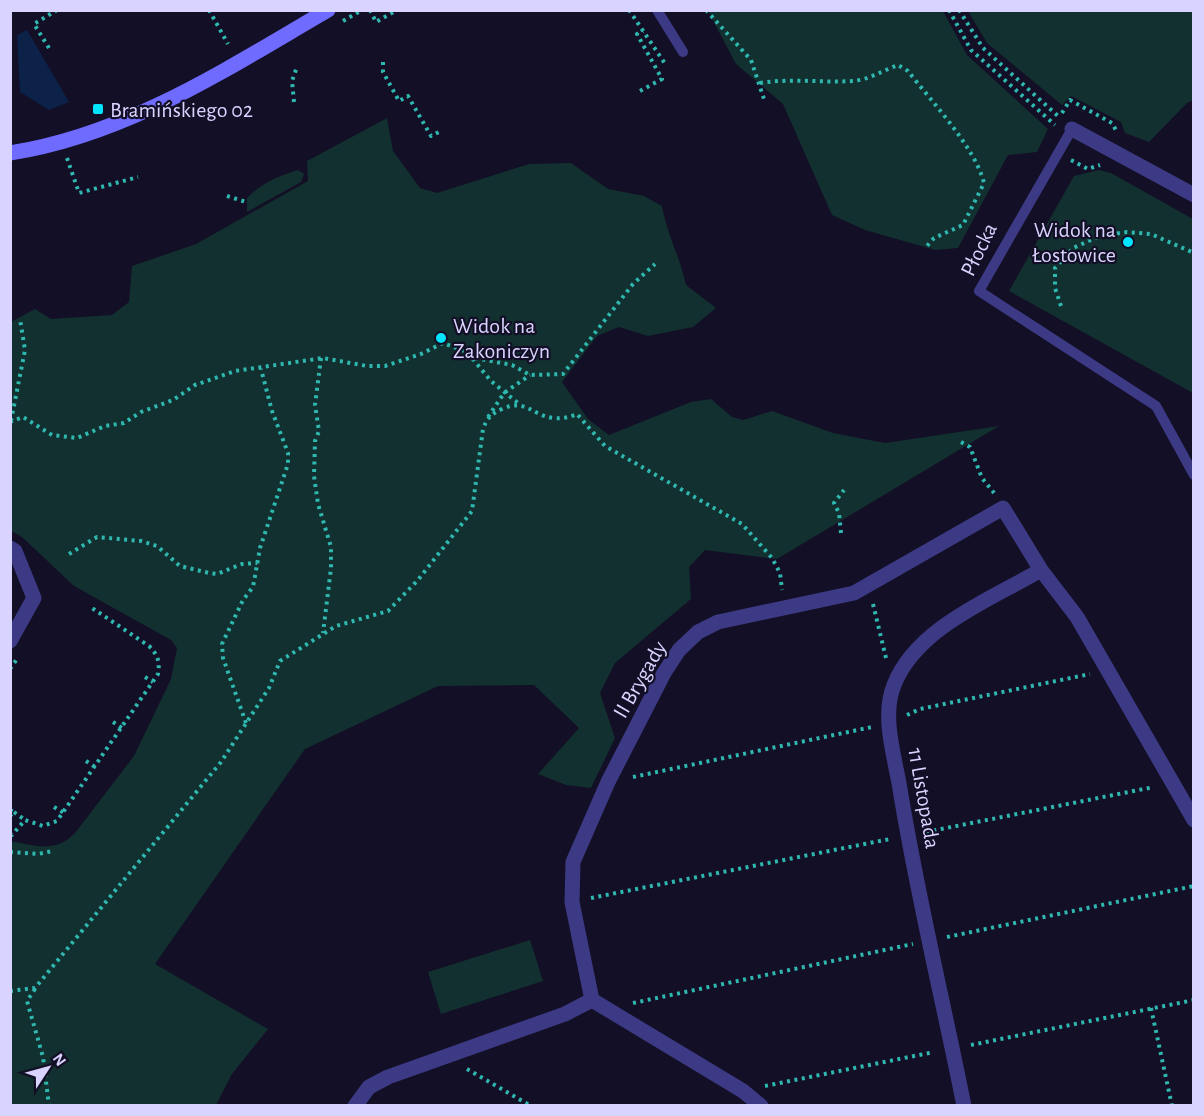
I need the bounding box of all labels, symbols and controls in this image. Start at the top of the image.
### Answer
place label: Bramińskiego 02 [110,99,253,121]
marker: Bramińskiego 02 [91,102,105,116]
street label: Płocka [957,219,1001,280]
place label: Widok na Łostowice [1032,219,1116,266]
marker: Widok na Łostowice [1121,235,1135,249]
place label: Widok na Zakoniczyn [453,315,550,362]
marker: Widok na Zakoniczyn [434,331,448,345]
street label: II Brygady [609,637,671,722]
street label: 11 Listopada [904,746,944,850]
north arrow [18,1038,78,1098]
text: N [50,1051,69,1069]

